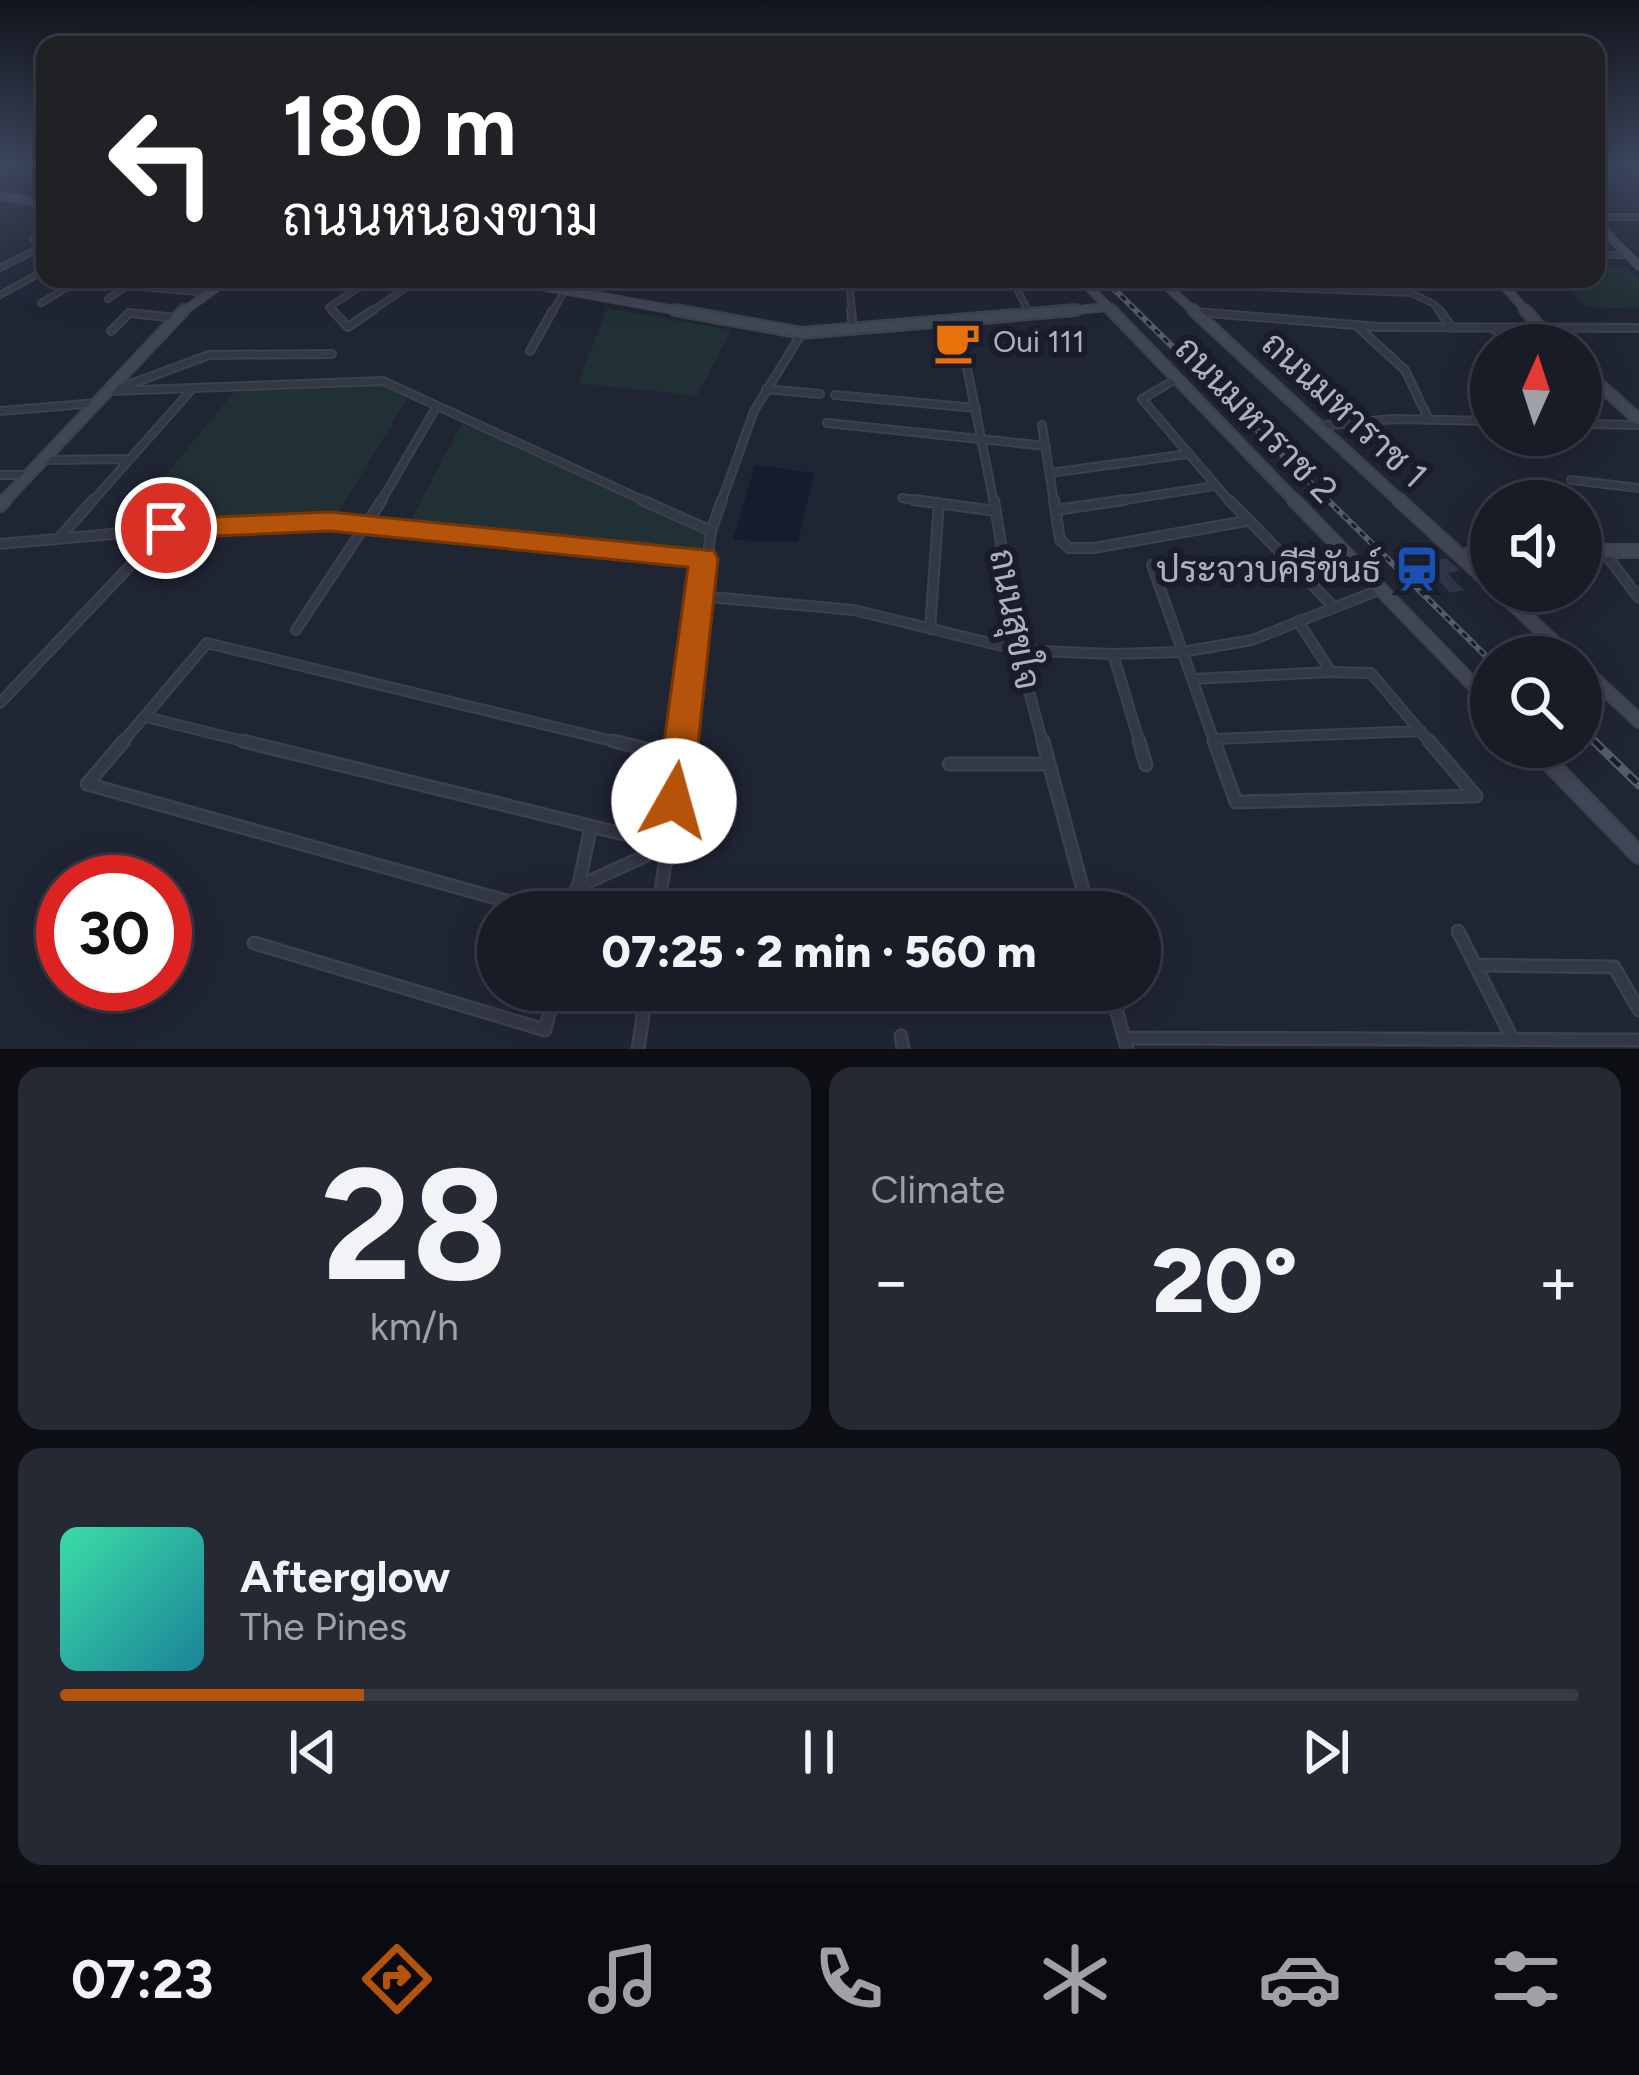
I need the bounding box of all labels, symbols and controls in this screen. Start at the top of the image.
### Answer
text: 180 m [282,75,517,176]
icon: left [84,84,240,240]
text: ถนนหนองขาม [282,184,599,249]
cafe icon: Oui 111 [932,317,982,367]
street label: ถนนมหาราช 1 [1253,322,1436,497]
place label: Oui 111 [993,323,1085,360]
north arrow [1470,324,1602,456]
map controls [1470,324,1602,768]
street label: ถนนมหาราช 2 [1167,327,1347,512]
pin [115,477,217,579]
button: sound [1470,480,1602,612]
icon: arrive [133,495,199,561]
station icon: ประจวบคีรีขันธ์ [1392,544,1442,594]
street label: ถนนสุขใจ [978,545,1051,694]
place label: ประจวบคีรีขันธ์ [1156,547,1381,591]
button: search [1470,636,1602,768]
position arrow [611,738,737,864]
speed limit sign: 30 [36,855,192,1011]
text: 07:25 · 2 min · 560 m [602,924,1036,978]
text: 28 [321,1131,507,1318]
text: Climate [871,1166,1005,1213]
text: 20° [1152,1226,1298,1335]
text: − [871,1241,912,1321]
text: + [1538,1241,1579,1321]
text: km/h [370,1303,459,1350]
text: Afterglow [240,1549,450,1603]
text: The Pines [240,1603,407,1650]
icon: previous [280,1719,346,1785]
icon: pause [786,1719,852,1785]
icon: next [1293,1719,1359,1785]
icon: directions [355,1937,439,2021]
icon: music [581,1937,665,2021]
icon: phone [807,1937,891,2021]
icon: climate [1033,1937,1117,2021]
icon: car [1258,1937,1342,2021]
icon: filters [1484,1937,1568,2021]
text: 07:23 [71,1947,213,2012]

